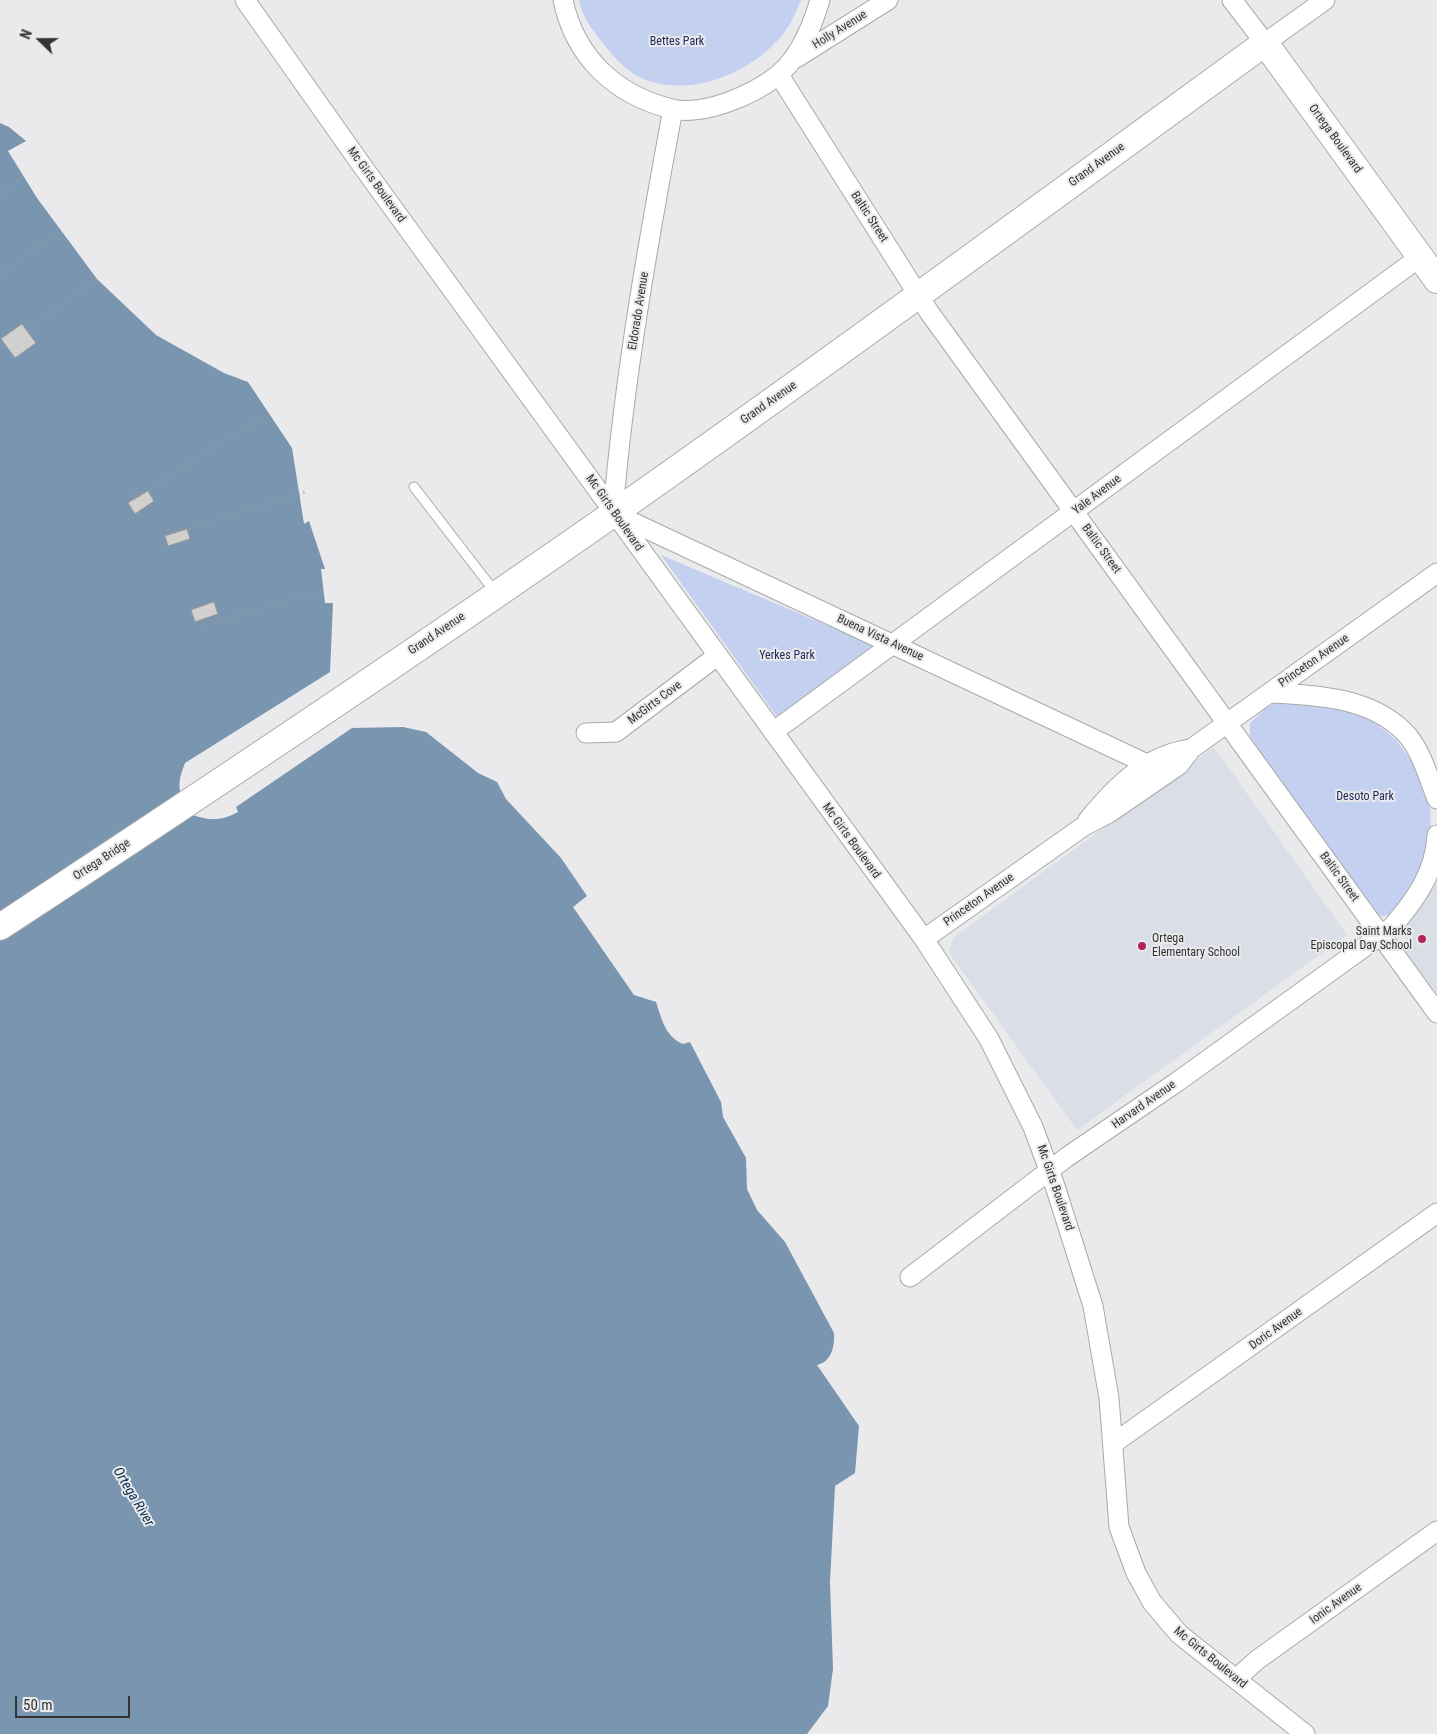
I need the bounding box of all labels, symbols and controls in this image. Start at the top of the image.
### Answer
street label: Holly Avenue [810,8,870,52]
north arrow [15,15,65,65]
text: N [17,27,35,41]
park label: Bettes Park [650,35,704,49]
street label: Ortega Boulevard [1305,102,1365,176]
street label: Grand Avenue [1066,140,1128,190]
street label: Mc Girts Boulevard [344,144,408,226]
street label: Baltic Street [847,189,891,245]
street label: Eldorado Avenue [626,271,652,351]
street label: Grand Avenue [738,378,800,428]
street label: Mc Girts Boulevard [582,472,646,554]
street label: Yale Avenue [1070,472,1124,518]
street label: Baltic Street [1078,521,1124,577]
street label: Grand Avenue [406,610,468,658]
street label: Buena Vista Avenue [834,612,926,664]
street label: Princeton Avenue [1276,631,1352,691]
park label: Yerkes Park [759,649,815,663]
street label: McGirts Cove [625,678,685,728]
park label: Desoto Park [1336,790,1394,804]
street label: Mc Girts Boulevard [819,800,883,882]
street label: Ortega Bridge [71,836,133,884]
street label: Baltic Street [1316,849,1362,905]
street label: Princeton Avenue [941,870,1017,930]
place label: Saint Marks Episcopal Day School [1311,925,1412,953]
place label: Ortega Elementary School [1152,932,1240,960]
marker: Saint Marks Episcopal Day School [1416,933,1428,945]
marker: Ortega Elementary School [1136,940,1148,952]
street label: Harvard Avenue [1109,1078,1179,1132]
street label: Mc Girts Boulevard [1034,1143,1076,1233]
street label: Doric Avenue [1247,1305,1305,1353]
water label: Ortega River [109,1464,157,1530]
street label: Ionic Avenue [1307,1580,1365,1628]
street label: Mc Girts Boulevard [1171,1624,1249,1692]
scale bar [18,1686,132,1718]
text: 50 m [23,1696,53,1714]

